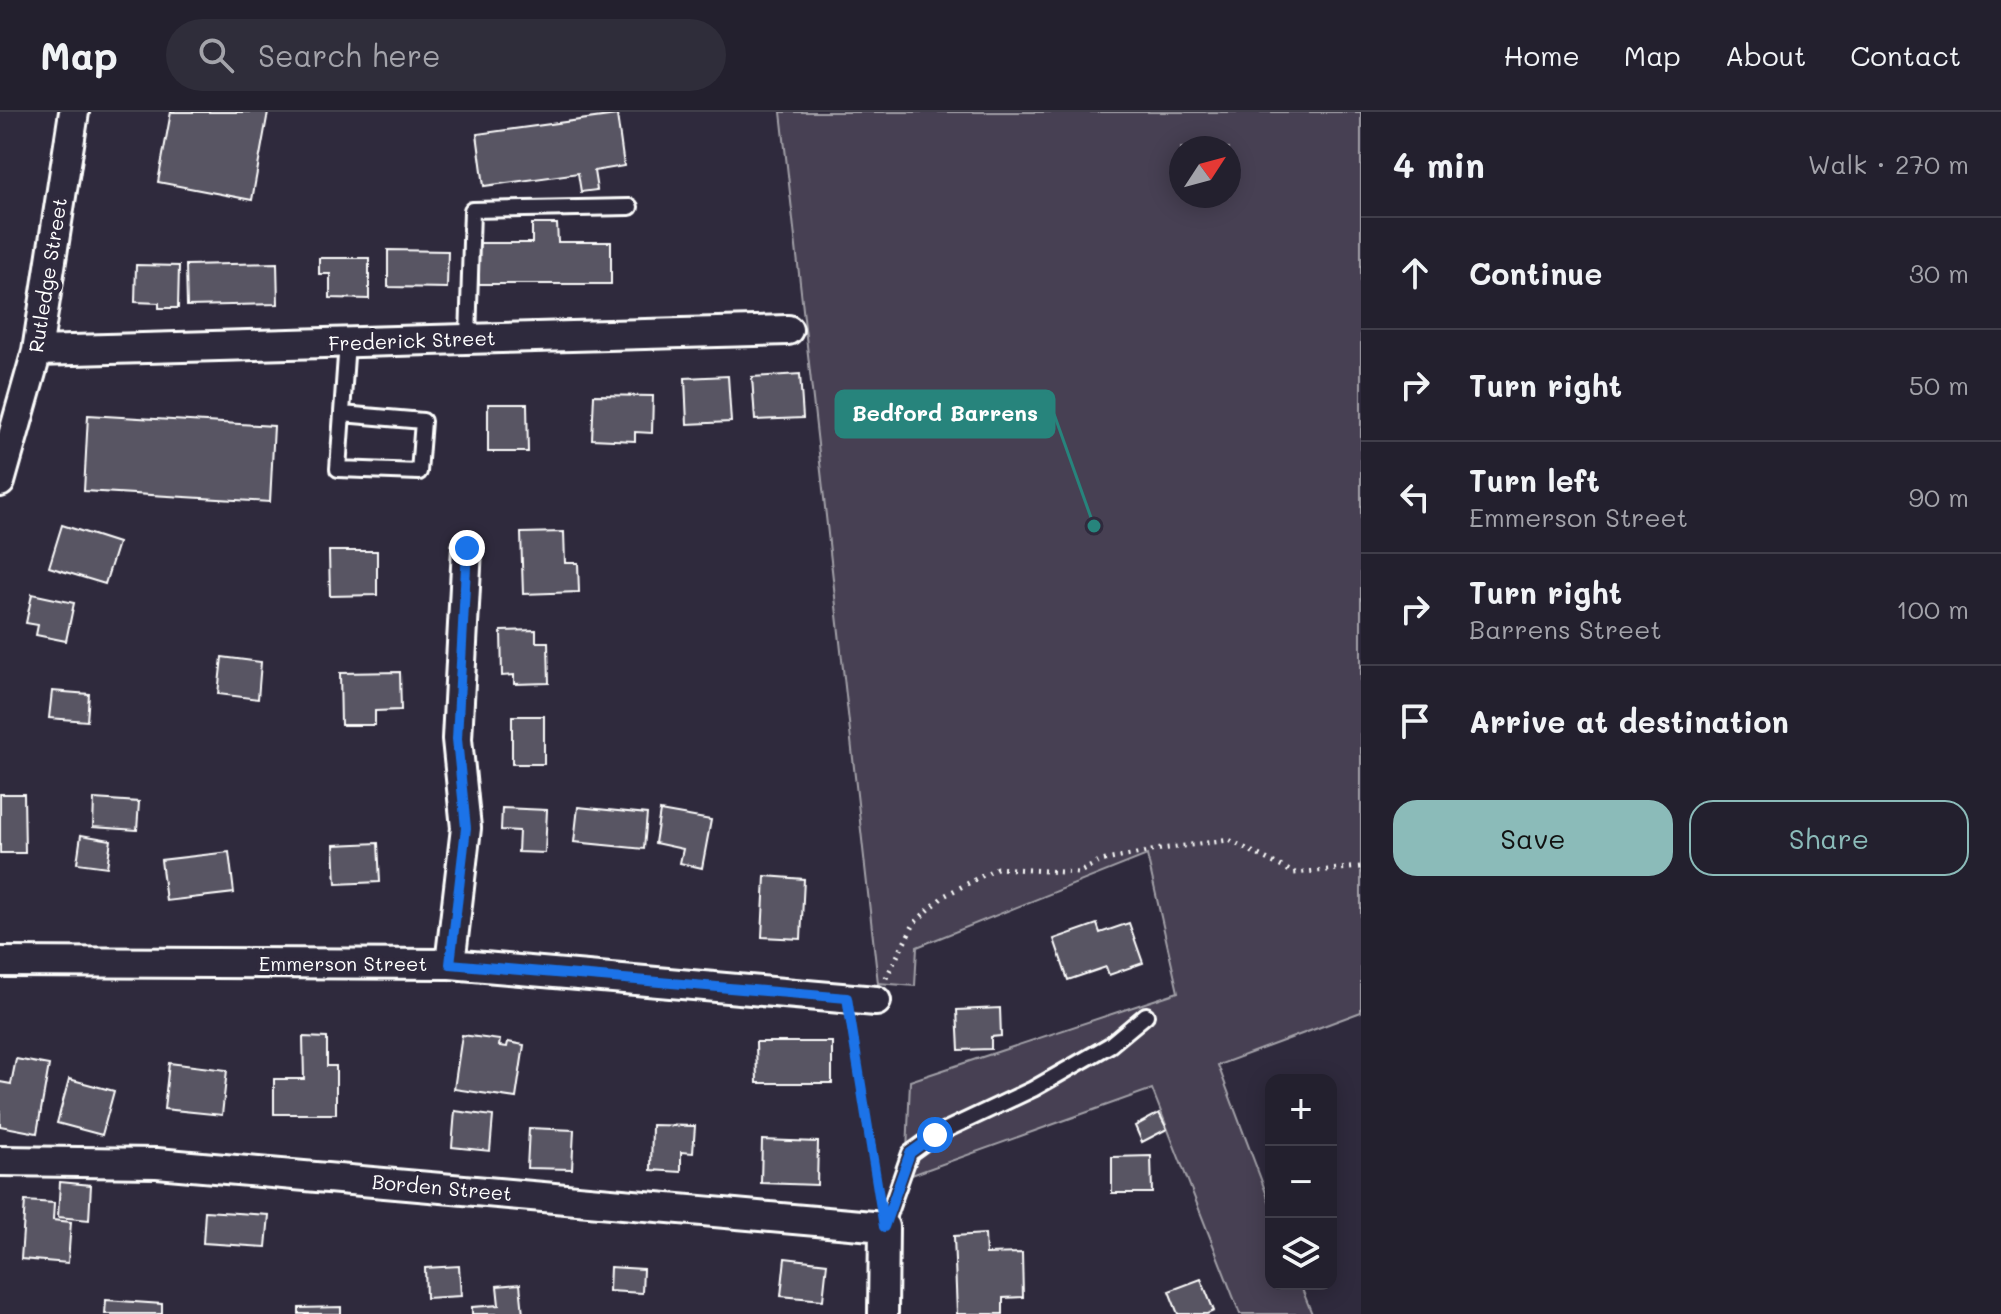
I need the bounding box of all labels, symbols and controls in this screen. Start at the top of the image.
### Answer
search box [166,19,726,91]
text: Map [40,30,118,80]
icon: search [194,33,238,77]
text: Search here [258,35,441,75]
text: Home [1504,37,1580,73]
text: Map [1624,37,1681,73]
text: About [1725,37,1806,73]
text: Contact [1850,37,1961,73]
north arrow [1169,136,1241,208]
text: 4 min [1393,142,1485,187]
text: Walk · 270 m [1808,147,1969,181]
street label: Rutledge Street [22,195,72,354]
icon: ahead [1393,251,1437,295]
text: Continue [1469,253,1602,293]
text: 30 m [1909,256,1969,290]
street label: Frederick Street [328,324,496,356]
icon: right [1393,363,1437,407]
text: Turn right [1469,365,1622,405]
text: 50 m [1909,368,1969,402]
callout: Bedford Barrens [836,391,1054,437]
text: Bedford Barrens [852,398,1038,427]
text: Turn left [1469,460,1600,500]
icon: left [1393,475,1437,519]
text: 90 m [1909,480,1969,514]
text: Emmerson Street [1469,500,1688,534]
route end [449,530,485,566]
text: Turn right [1469,572,1622,612]
icon: right [1393,587,1437,631]
text: 100 m [1896,592,1969,626]
text: Barrens Street [1469,612,1662,646]
icon: arrive [1393,699,1437,743]
text: Arrive at destination [1469,701,1789,741]
button: Save [1393,800,1673,876]
button: Share [1689,800,1969,876]
street label: Emmerson Street [259,950,427,976]
map controls [1265,1074,1337,1290]
button: + [1265,1074,1337,1146]
route start [917,1117,953,1153]
button: − [1265,1146,1337,1218]
street label: Borden Street [371,1168,513,1206]
button: layers [1265,1218,1337,1290]

